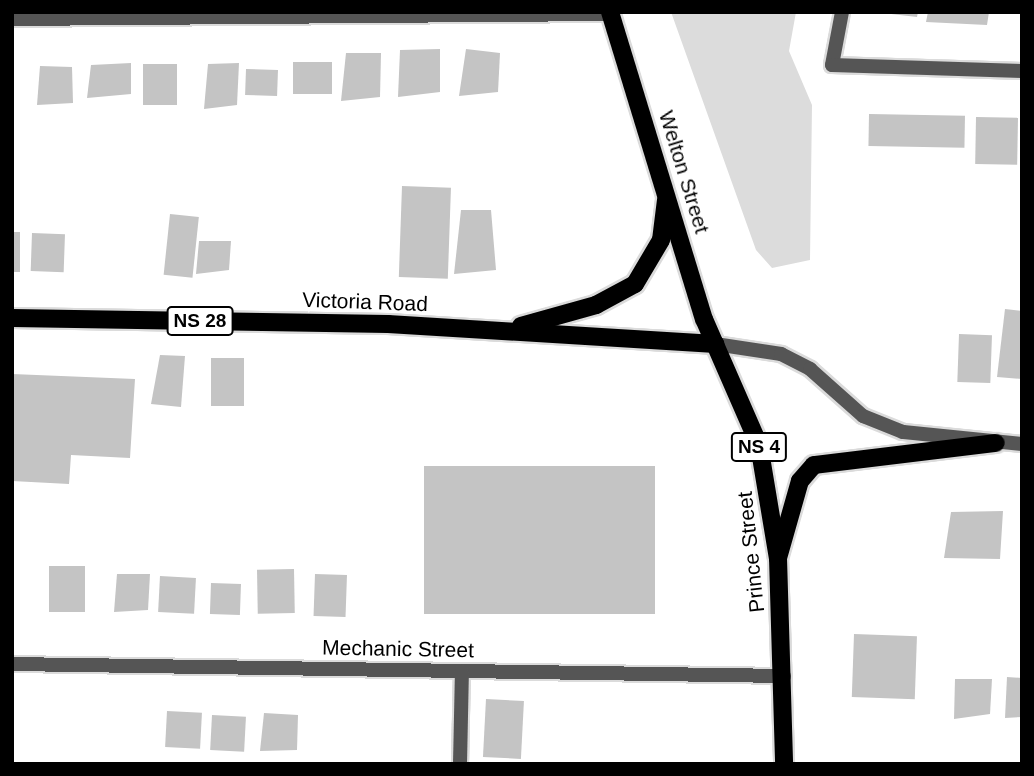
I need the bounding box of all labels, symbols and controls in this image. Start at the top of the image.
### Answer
street label: Welton Street [653,108,715,236]
street label: Victoria Road [302,287,428,317]
road number: NS 28 [165,306,235,336]
road number: NS 4 [729,432,789,462]
street label: Prince Street [732,490,770,614]
street label: Mechanic Street [322,635,474,663]

